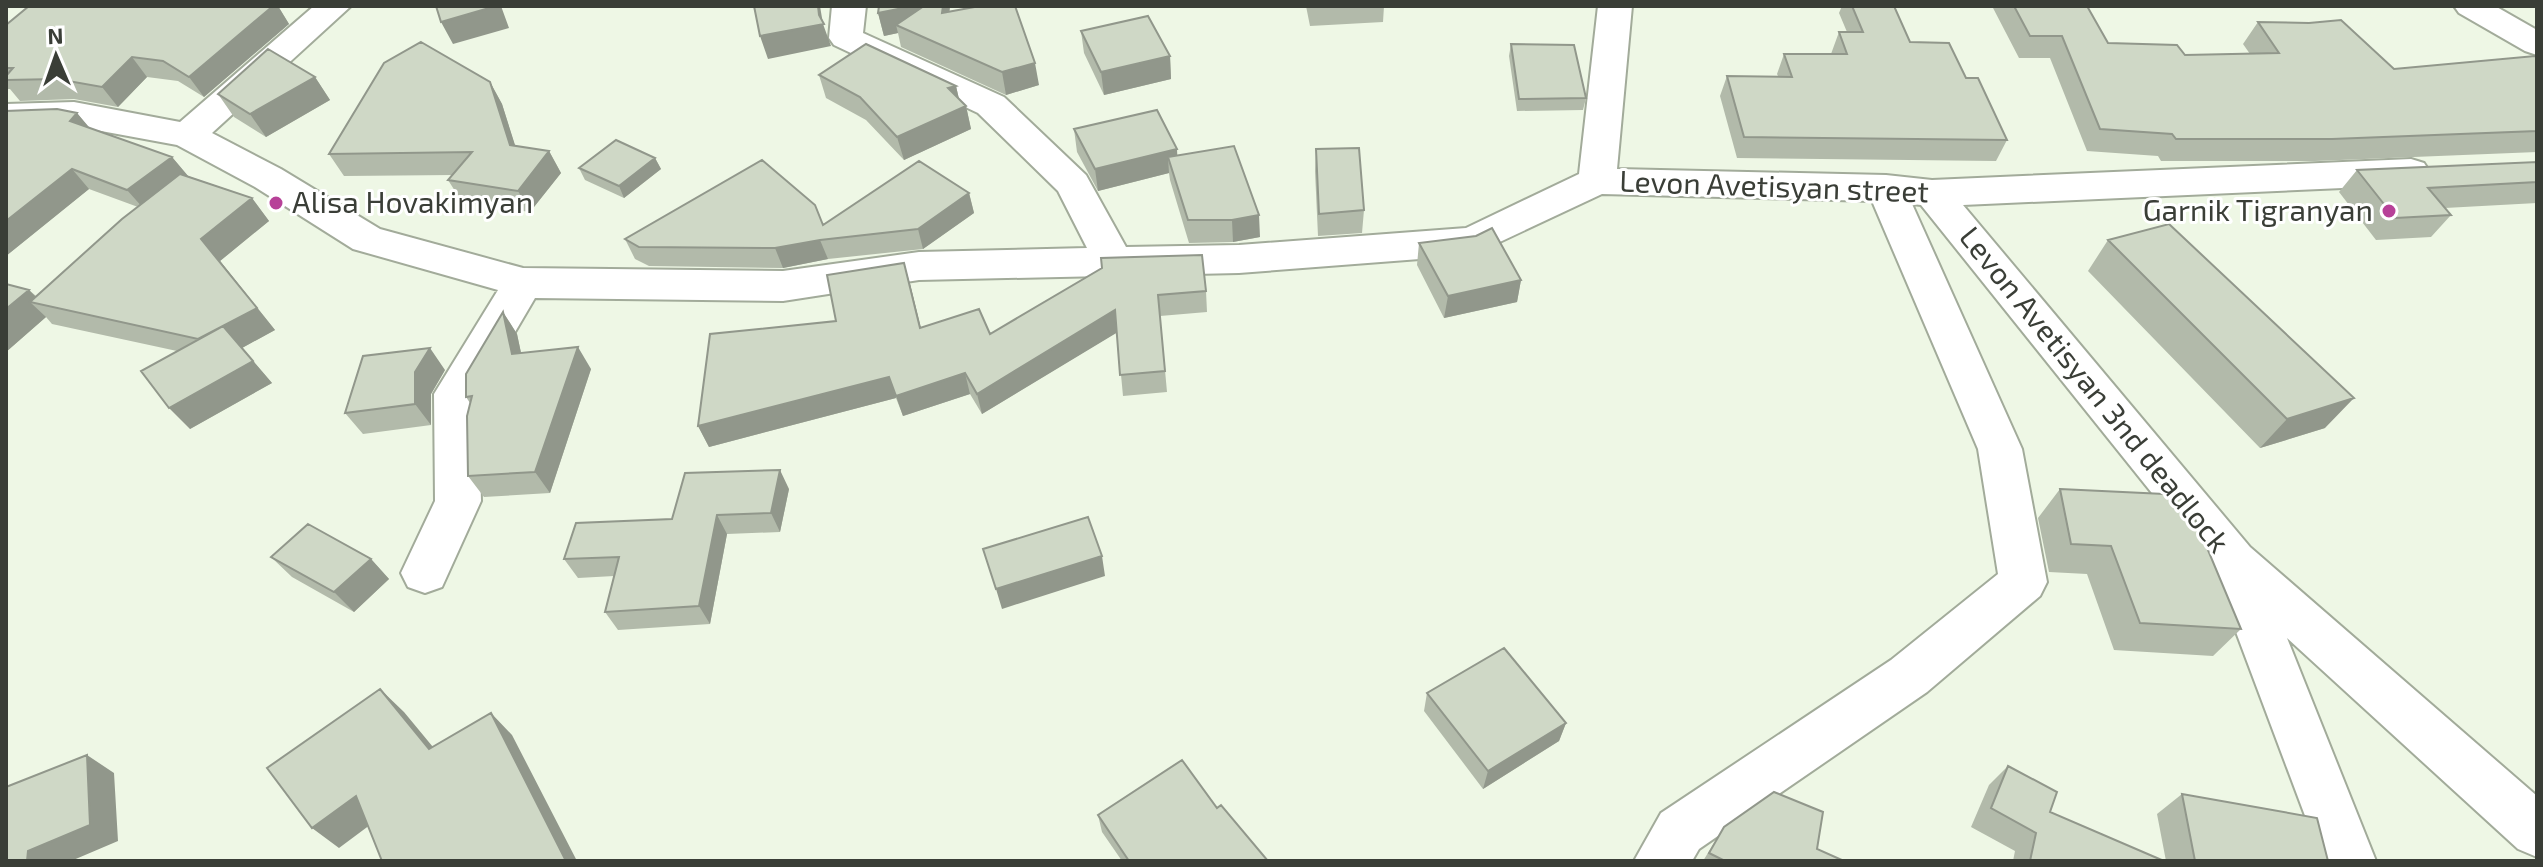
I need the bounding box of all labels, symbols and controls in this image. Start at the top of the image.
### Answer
north arrow [16,16,96,96]
text: N [47,22,64,48]
street label: Levon Avetisyan street [1619,162,1929,208]
place label: Alisa Hovakimyan [292,183,533,219]
place label: Garnik Tigranyan [2143,191,2373,227]
marker: Alisa Hovakimyan [267,194,285,212]
marker: Garnik Tigranyan [2380,202,2398,220]
street label: Levon Avetisyan 3nd deadlock [1953,219,2238,559]

